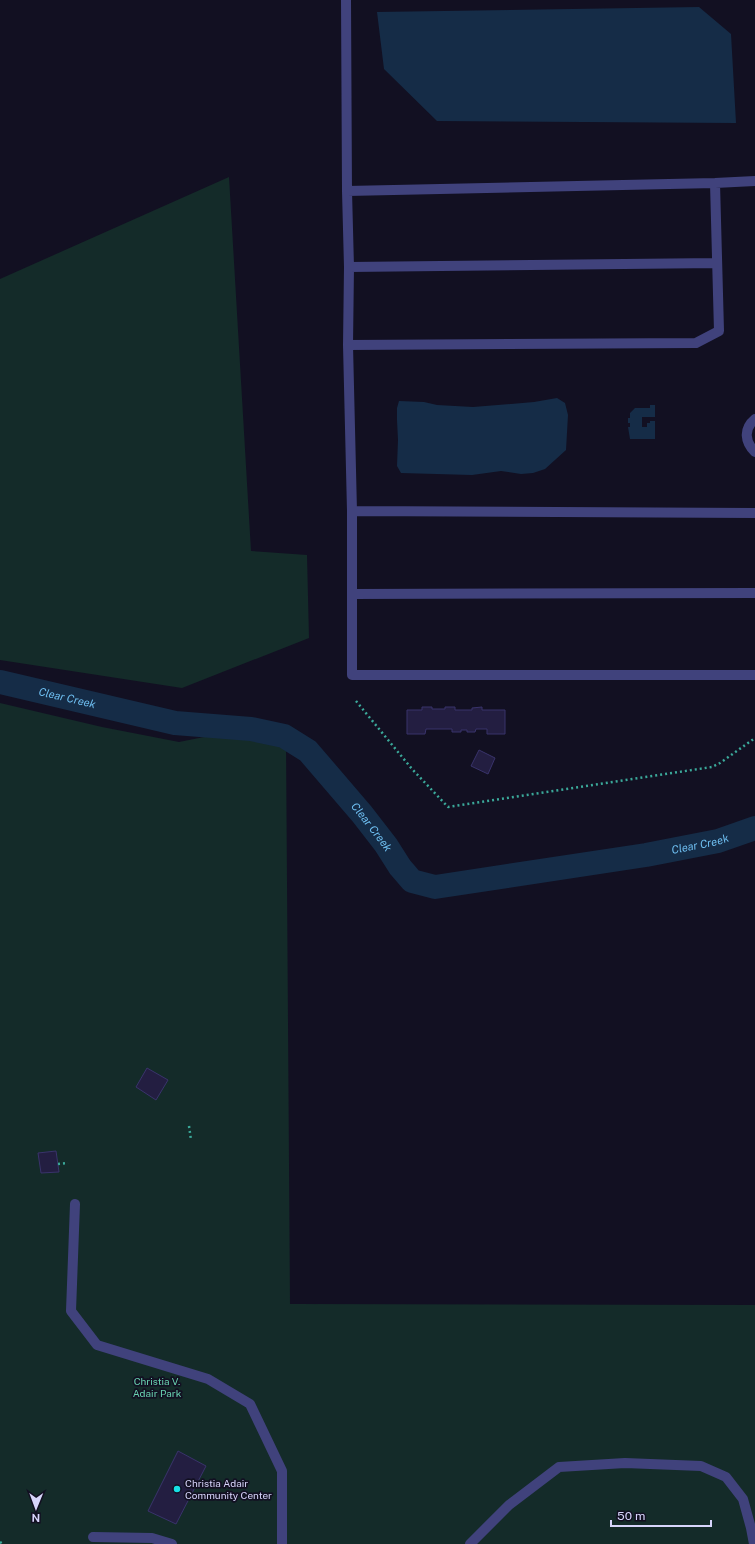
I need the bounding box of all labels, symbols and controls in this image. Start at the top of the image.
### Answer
water label: Clear Creek [37,685,97,710]
water label: Clear Creek [349,800,394,853]
water label: Clear Creek [670,832,730,856]
park label: Christia V. Adair Park [133,1375,182,1399]
place label: Christia Adair Community Center [185,1477,272,1501]
marker: Christia Adair Community Center [172,1484,182,1494]
north arrow [16,1488,56,1528]
scale bar [611,1502,711,1528]
text: 50 m [617,1509,645,1523]
text: N [31,1512,40,1524]

